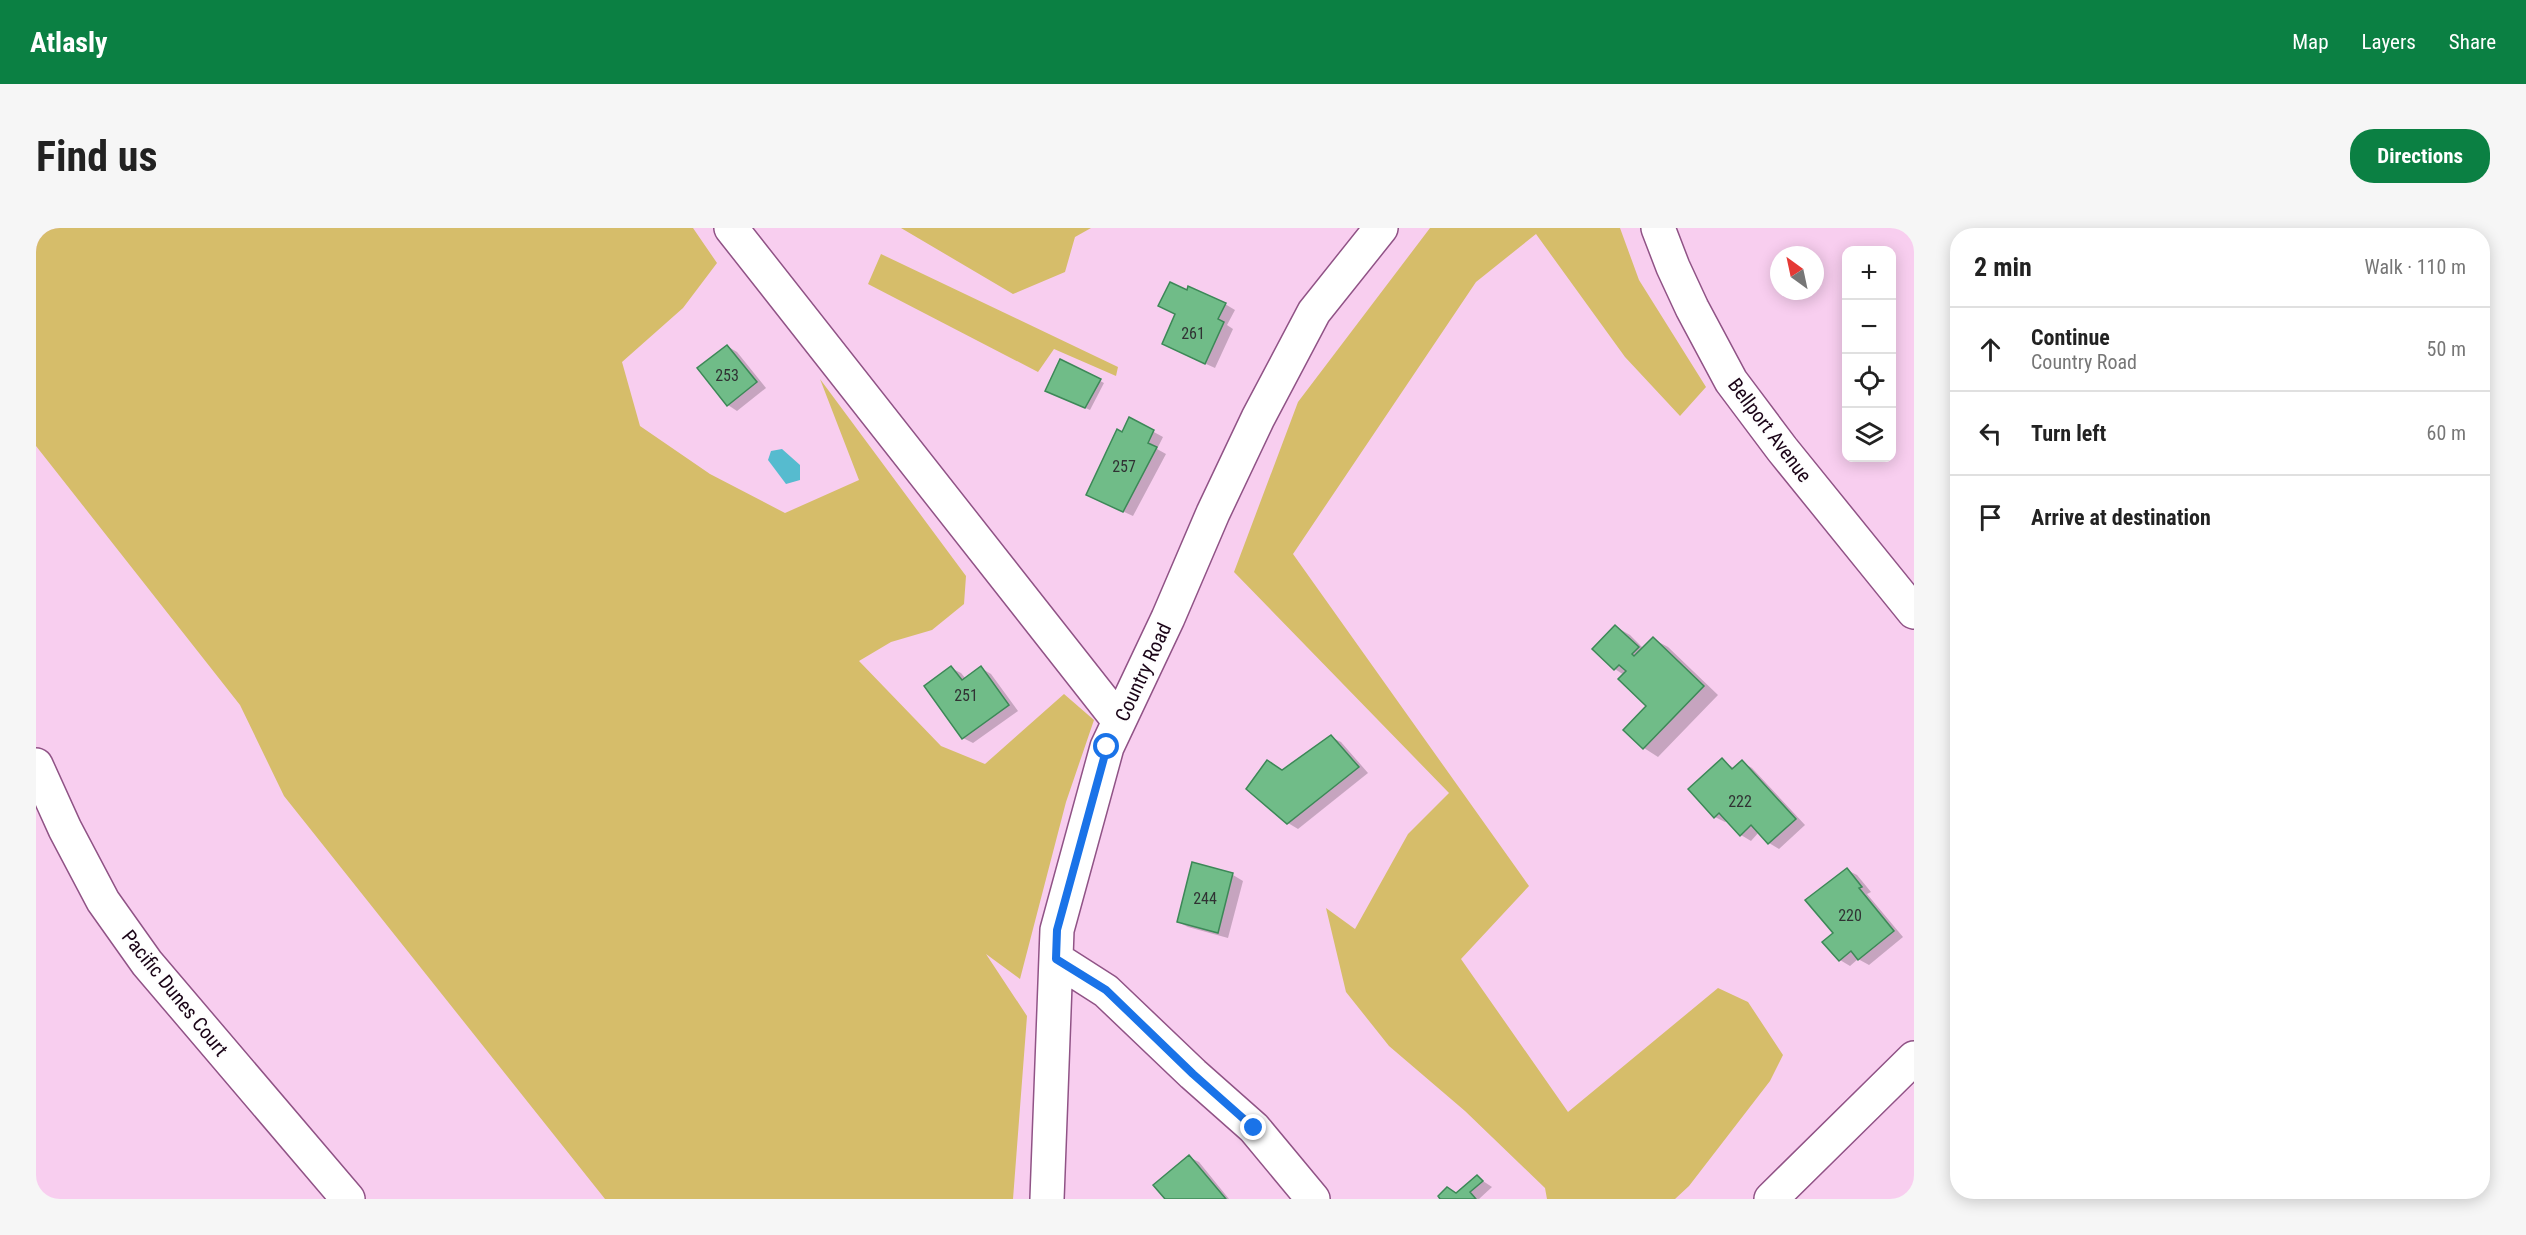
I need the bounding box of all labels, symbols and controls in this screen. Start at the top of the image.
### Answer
text: Atlasly [30,26,108,59]
text: Map [2292,30,2329,54]
text: Layers [2362,30,2416,54]
text: Share [2449,30,2496,54]
button: Directions [2350,129,2490,183]
text: Find us [36,132,157,181]
north arrow [1770,246,1824,300]
map controls [1842,246,1896,462]
button: + [1842,246,1896,300]
text: 2 min [1974,252,2032,282]
text: Walk · 110 m [2365,255,2466,279]
button: − [1842,300,1896,354]
house number: 261 [1181,324,1205,343]
text: Continue [2031,325,2110,350]
icon: ahead [1974,333,2007,366]
text: 50 m [2427,337,2466,361]
text: Country Road [2031,350,2137,374]
button: locate [1842,354,1896,408]
house number: 253 [715,366,739,385]
street label: Bellport Avenue [1723,373,1817,487]
button: layers [1842,408,1896,462]
icon: left [1974,417,2007,450]
text: Turn left [2031,421,2106,446]
text: 60 m [2427,421,2466,445]
house number: 257 [1112,457,1136,476]
icon: arrive [1974,501,2007,534]
text: Arrive at destination [2031,505,2211,530]
street label: Country Road [1110,619,1176,725]
house number: 251 [954,686,978,705]
route start [1093,733,1119,759]
house number: 222 [1728,792,1752,811]
house number: 244 [1193,889,1217,908]
house number: 220 [1838,906,1862,925]
street label: Pacific Dunes Court [117,925,233,1061]
route end [1240,1114,1266,1140]

